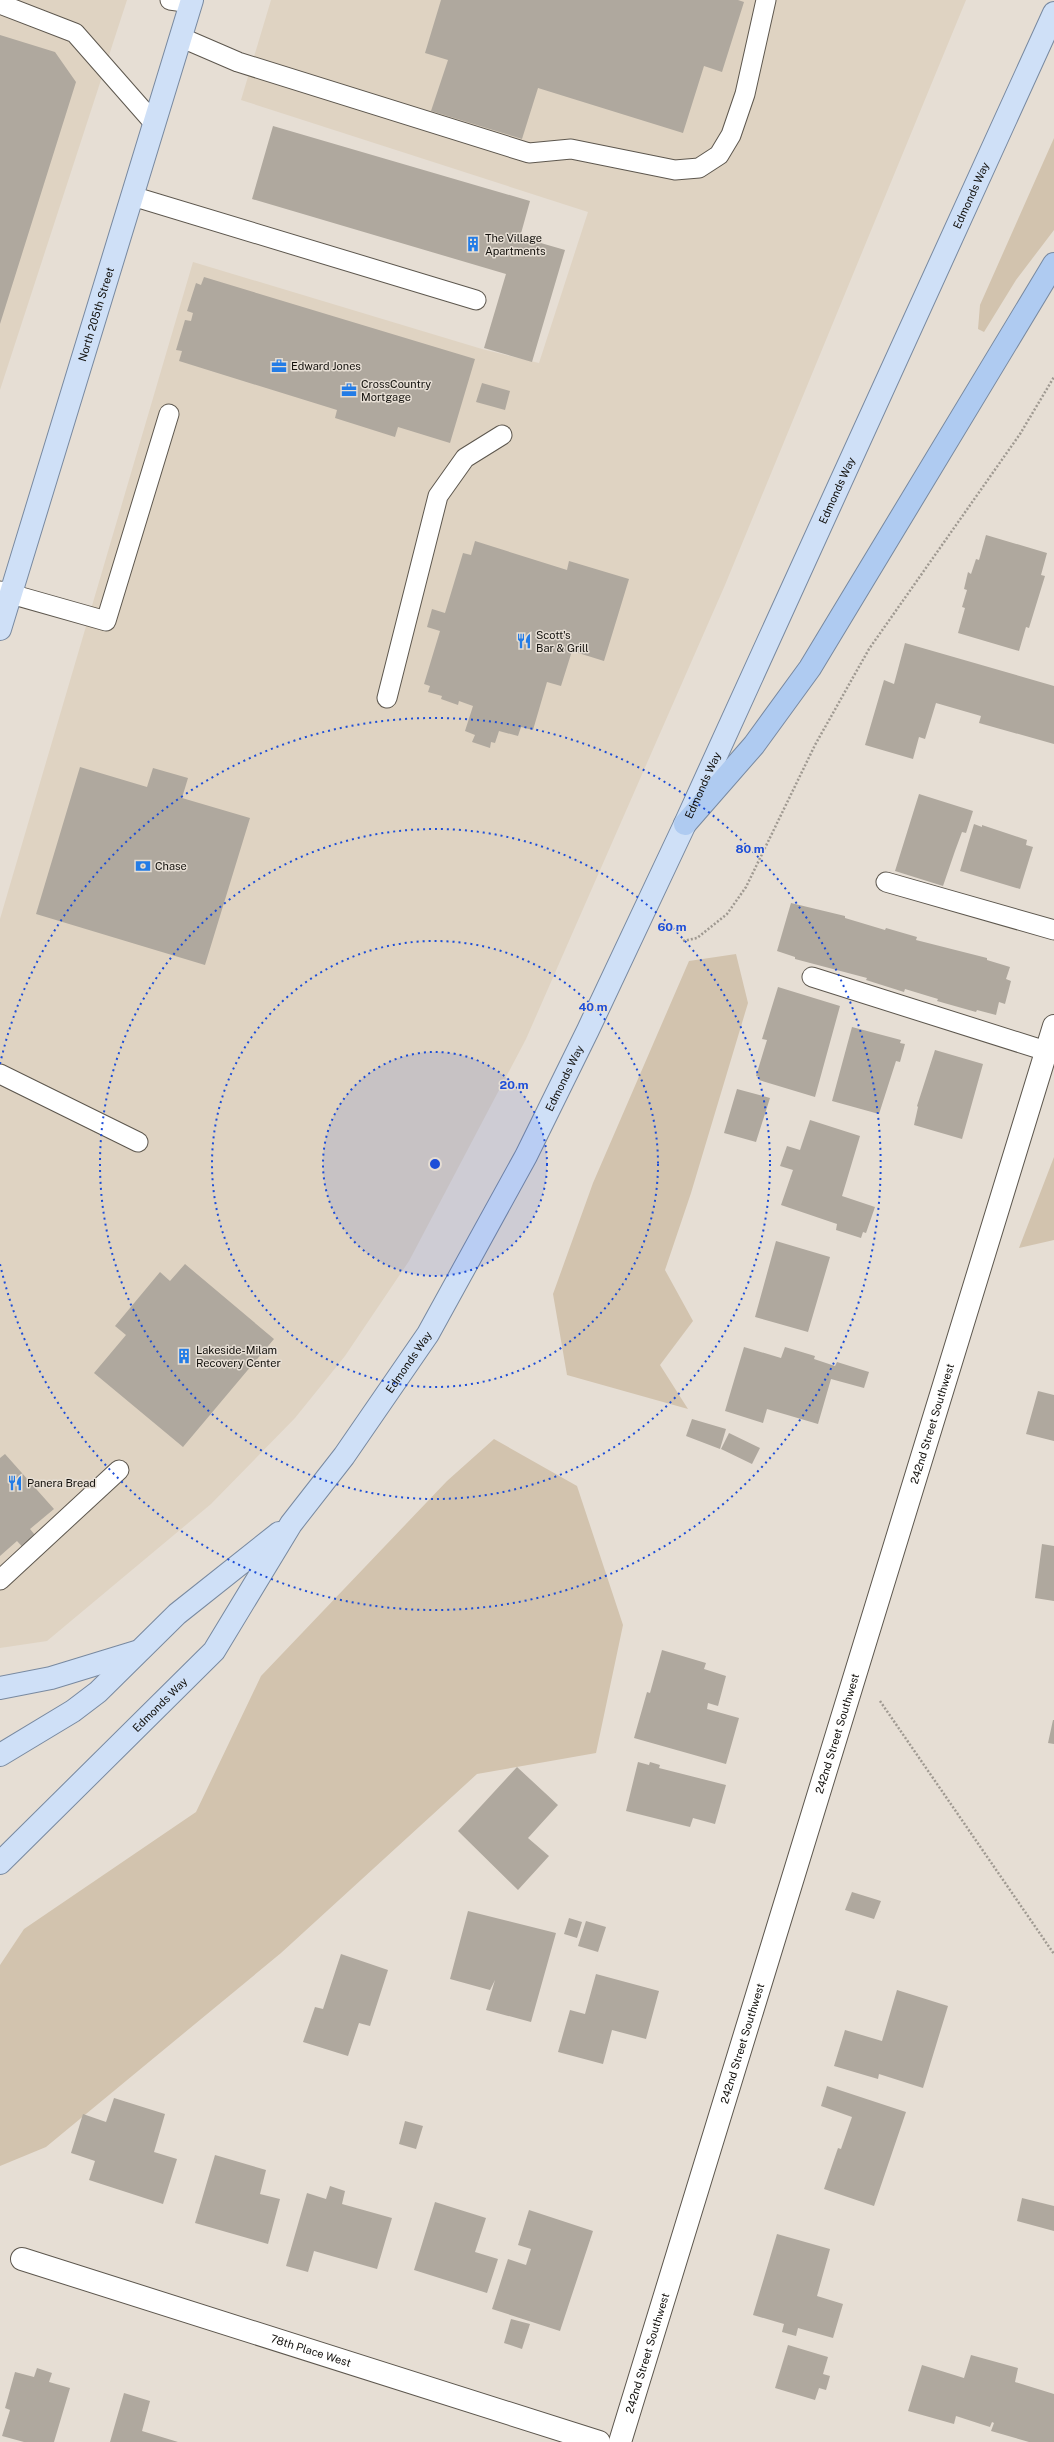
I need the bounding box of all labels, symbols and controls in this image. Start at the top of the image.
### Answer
street label: Edmonds Way [951,160,991,231]
place label: The Village Apartments [485,232,546,257]
building icon: The Village Apartments [464,235,482,253]
street label: North 205th Street [76,266,116,363]
office icon: Edward Jones [270,357,288,375]
place label: Edward Jones [291,360,361,372]
place label: CrossCountry Mortgage [361,378,431,403]
office icon: CrossCountry Mortgage [340,381,358,399]
street label: Edmonds Way [816,455,857,526]
place label: Scott's Bar & Grill [536,629,589,654]
restaurant icon: Scott's Bar & Grill [515,632,533,650]
street label: Edmonds Way [682,750,723,820]
text: 80 m [735,842,765,856]
bank icon: Chase [134,857,152,875]
place label: Chase [155,860,187,872]
text: 60 m [657,920,687,934]
text: 40 m [578,1000,608,1014]
street label: Edmonds Way [543,1043,586,1113]
text: 20 m [500,1078,529,1092]
centre of rings [428,1157,442,1171]
street label: Edmonds Way [383,1329,434,1395]
place label: Lakeside-Milam Recovery Center [196,1344,281,1369]
building icon: Lakeside-Milam Recovery Center [175,1347,193,1365]
street label: 242nd Street Southwest [908,1362,956,1485]
restaurant icon: Panera Bread [6,1474,24,1492]
place label: Panera Bread [27,1477,96,1489]
street label: 242nd Street Southwest [813,1672,861,1795]
street label: Edmonds Way [130,1675,190,1734]
street label: 242nd Street Southwest [718,1982,766,2105]
street label: 242nd Street Southwest [623,2291,671,2415]
street label: 78th Place West [269,2332,353,2369]

